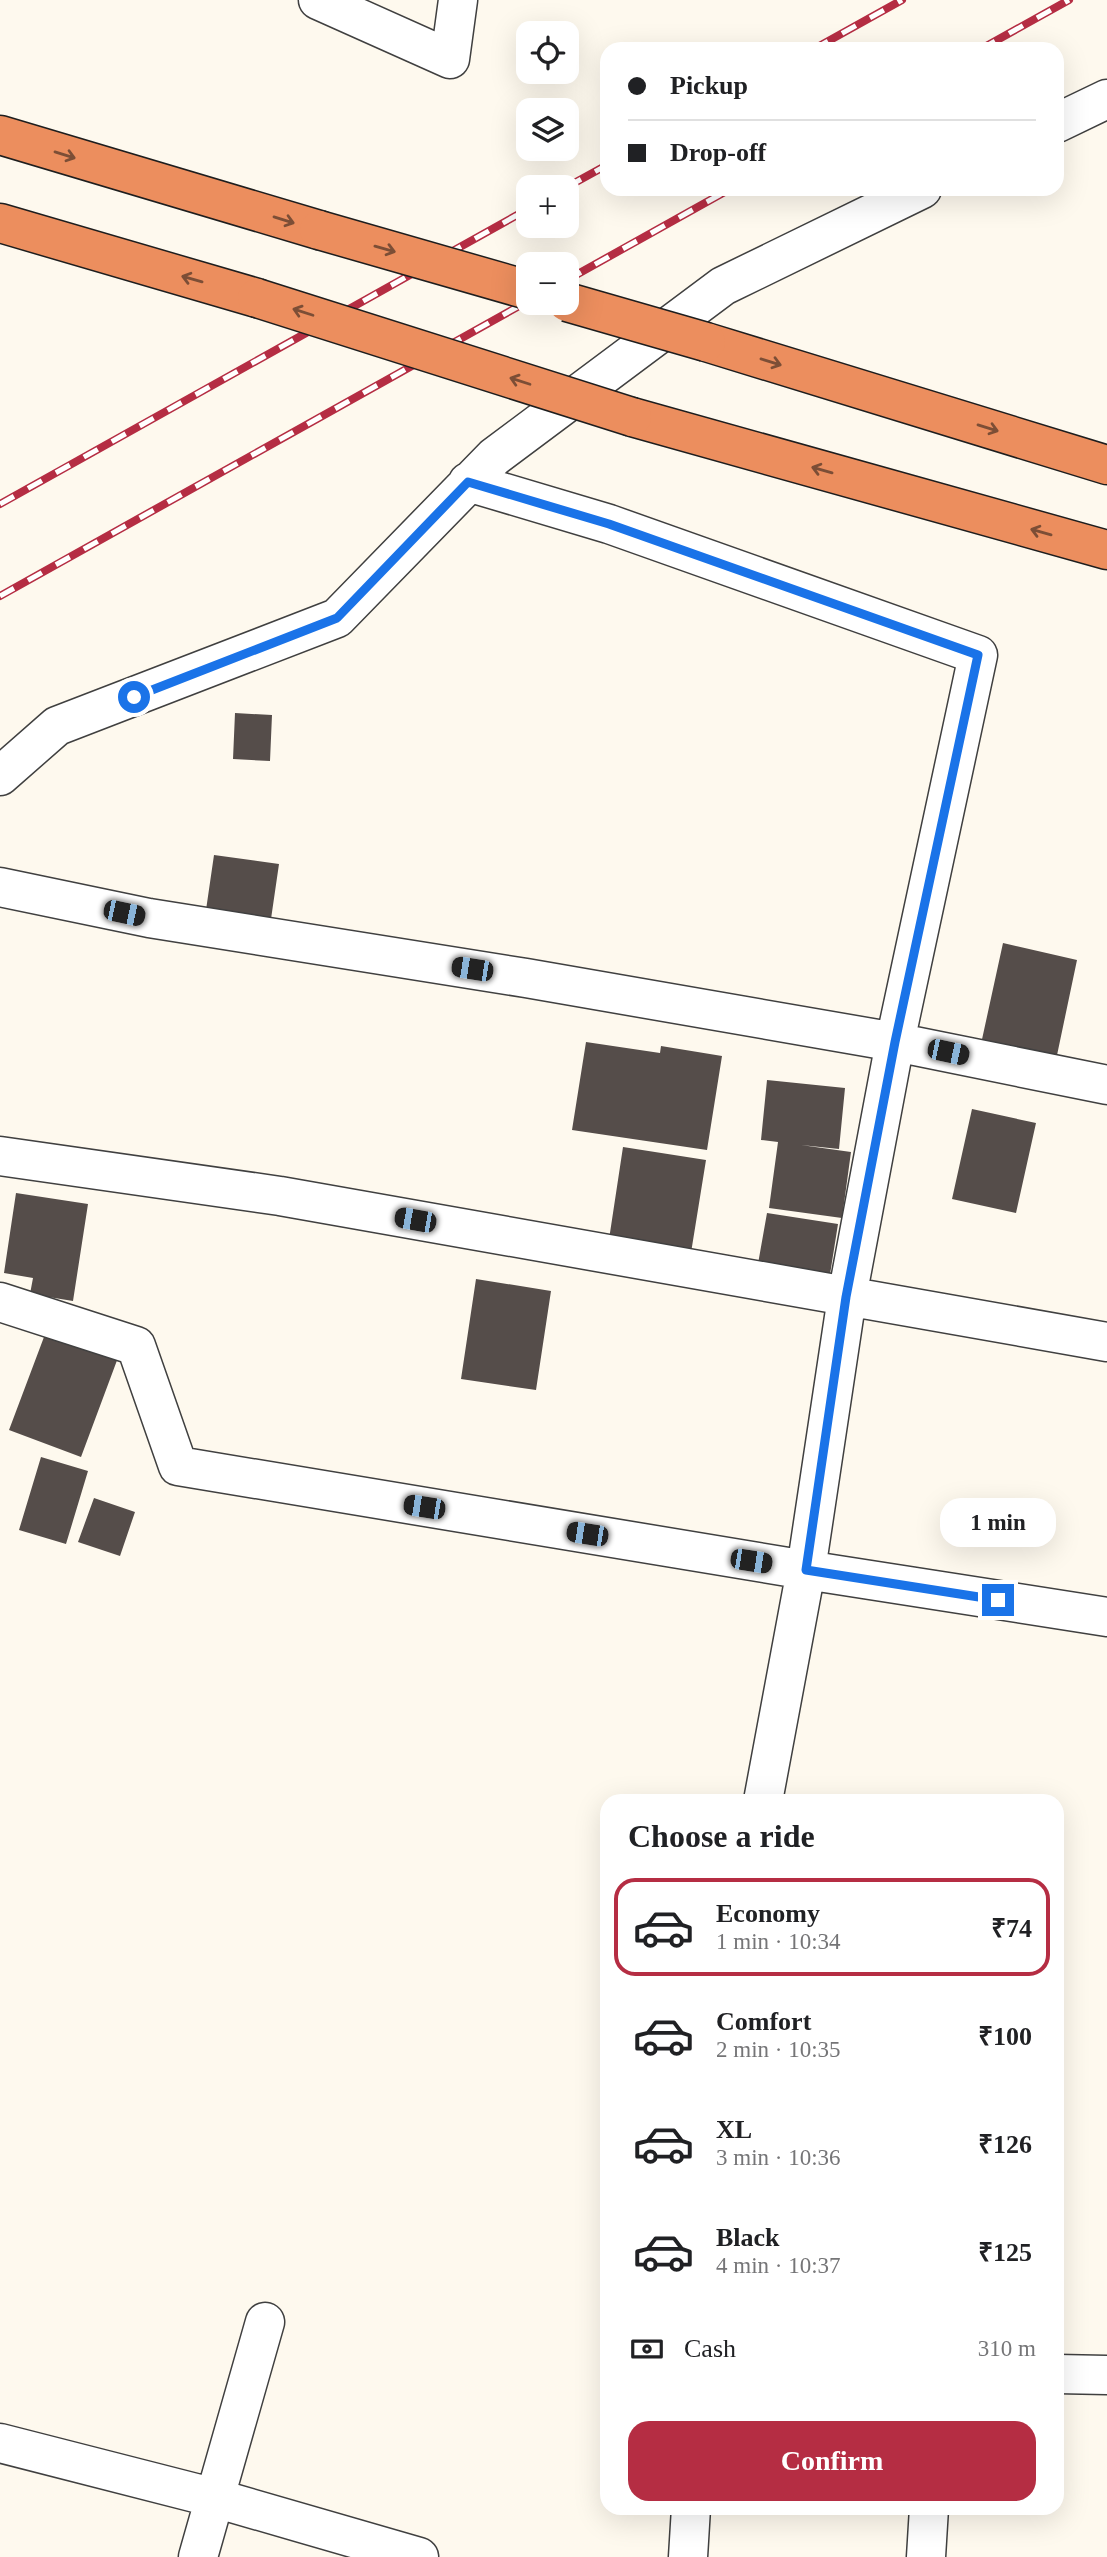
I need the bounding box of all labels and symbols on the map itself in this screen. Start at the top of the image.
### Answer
one-way arrow [54,149,76,162]
one-way arrow [272,214,294,227]
one-way arrow [373,243,396,256]
one-way arrow [181,271,203,284]
one-way arrow [293,305,315,318]
one-way arrow [760,356,782,369]
one-way arrow [509,374,531,387]
one-way arrow [977,423,999,436]
one-way arrow [811,463,833,476]
one-way arrow [1030,524,1052,537]
route start [118,681,150,713]
car [102,898,147,928]
car [450,955,495,983]
car [926,1037,971,1067]
car [393,1206,438,1234]
car [402,1493,447,1521]
callout: 1 min [940,1498,1056,1548]
car [565,1520,610,1548]
car [729,1547,774,1575]
route end [982,1584,1014,1616]

